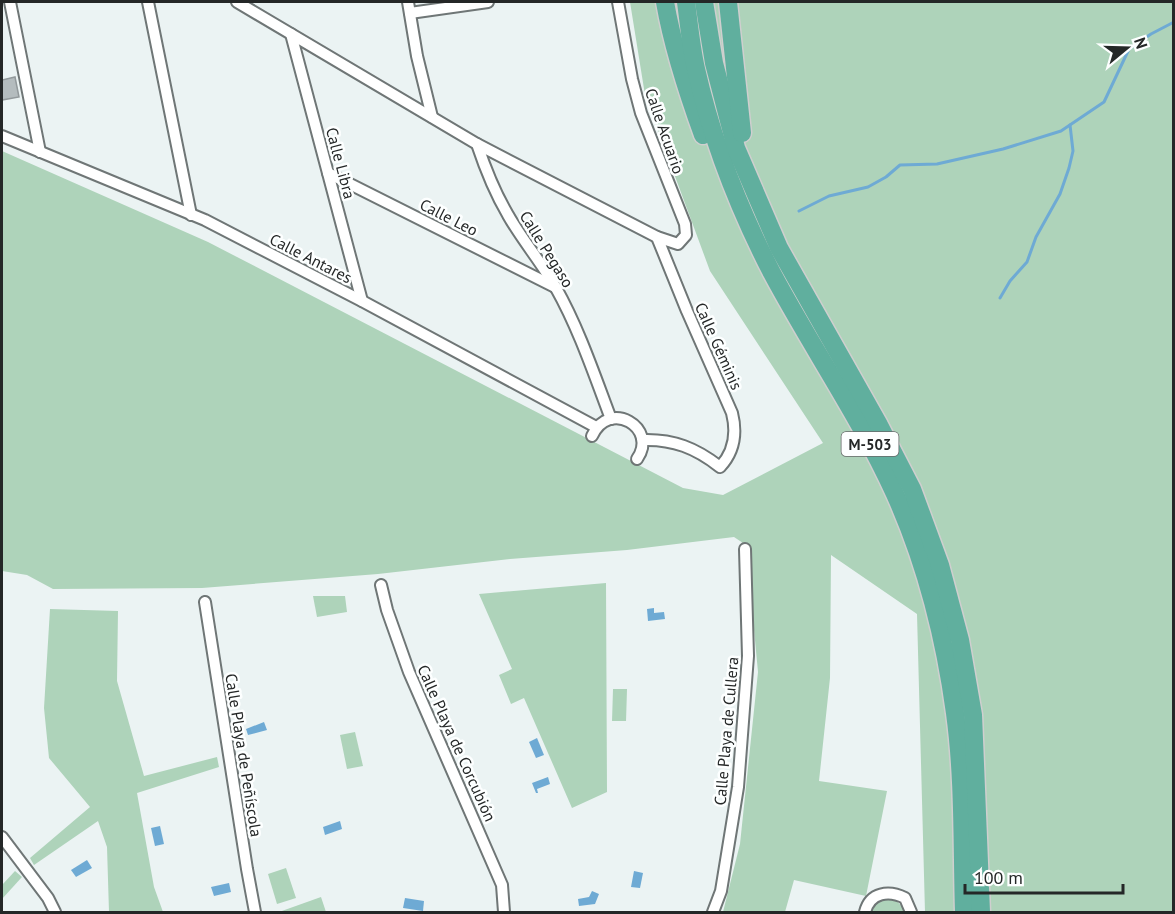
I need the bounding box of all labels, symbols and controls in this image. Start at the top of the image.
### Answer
north arrow [1097,18,1157,78]
text: N [1130,35,1152,51]
street label: Calle Acuario [641,86,689,176]
street label: Calle Libra [322,125,360,201]
street label: Calle Leo [417,194,481,240]
street label: Calle Pegaso [516,207,578,291]
street label: Calle Antares [266,229,356,287]
street label: Calle Géminis [691,299,747,393]
road number: M-503 [842,432,898,456]
street label: Calle Playa de Cullera [710,656,742,806]
street label: Calle Playa de Corcubión [413,662,501,824]
street label: Calle Playa de Peñíscola [221,672,267,838]
scale bar [965,857,1122,895]
text: 100 m [974,866,1023,889]

